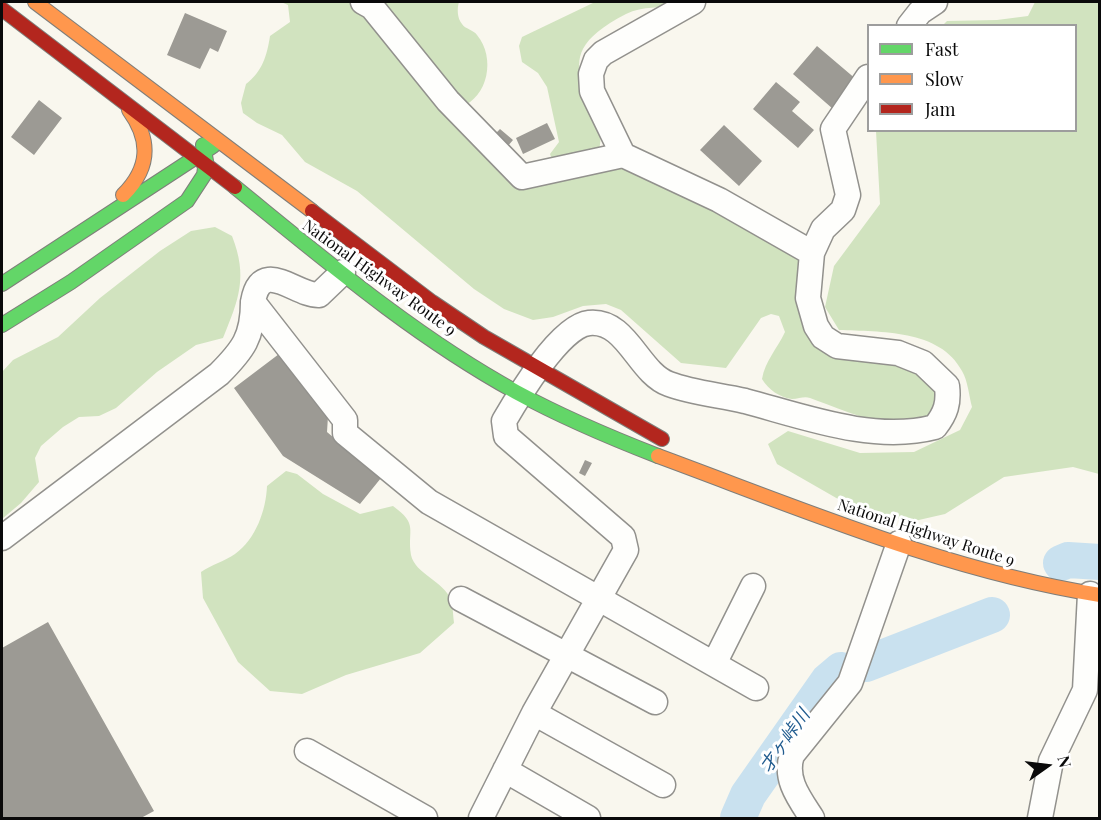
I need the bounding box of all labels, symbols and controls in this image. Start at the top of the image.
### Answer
legend [867,24,1077,132]
text: Fast [925,37,958,61]
text: Slow [925,67,963,91]
text: Jam [925,97,955,121]
street label: National Highway Route 9 [298,216,460,340]
street label: National Highway Route 9 [835,495,1017,571]
water label: 才ヶ峠川 [756,705,814,777]
north arrow [1017,736,1077,796]
text: N [1053,753,1077,770]

